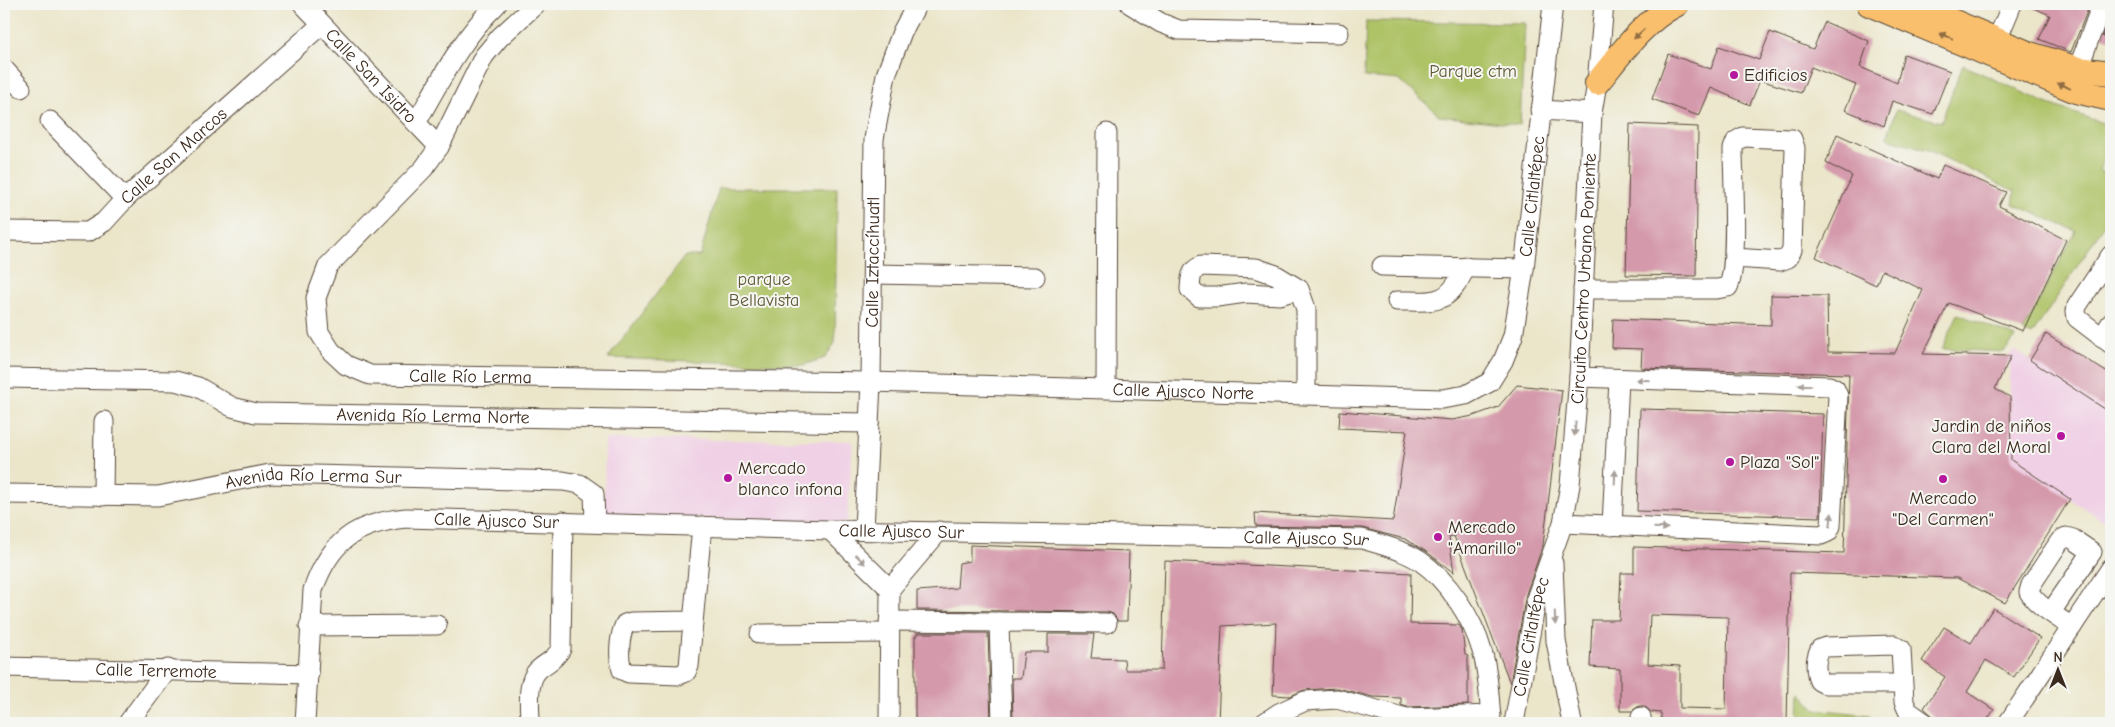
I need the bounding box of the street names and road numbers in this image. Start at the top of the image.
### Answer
street label: Calle San Isidro [321,24,421,128]
street label: Calle San Marcos [116,103,231,209]
street label: Calle Citlaltépec [1515,134,1549,258]
street label: Circuito Centro Urbano Poniente [1566,153,1601,405]
street label: Calle Iztaccíhuatl [861,197,884,328]
street label: Calle Río Lerma [409,365,532,388]
street label: Calle Ajusco Norte [1112,379,1254,404]
street label: Avenida Río Lerma Norte [336,404,530,428]
street label: Avenida Río Lerma Sur [223,463,403,493]
street label: Calle Ajusco Sur [434,508,560,533]
street label: Calle Ajusco Sur [839,520,965,543]
street label: Calle Ajusco Sur [1243,526,1372,551]
street label: Calle Citlaltépec [1508,574,1554,698]
street label: Calle Terremote [95,659,217,682]

